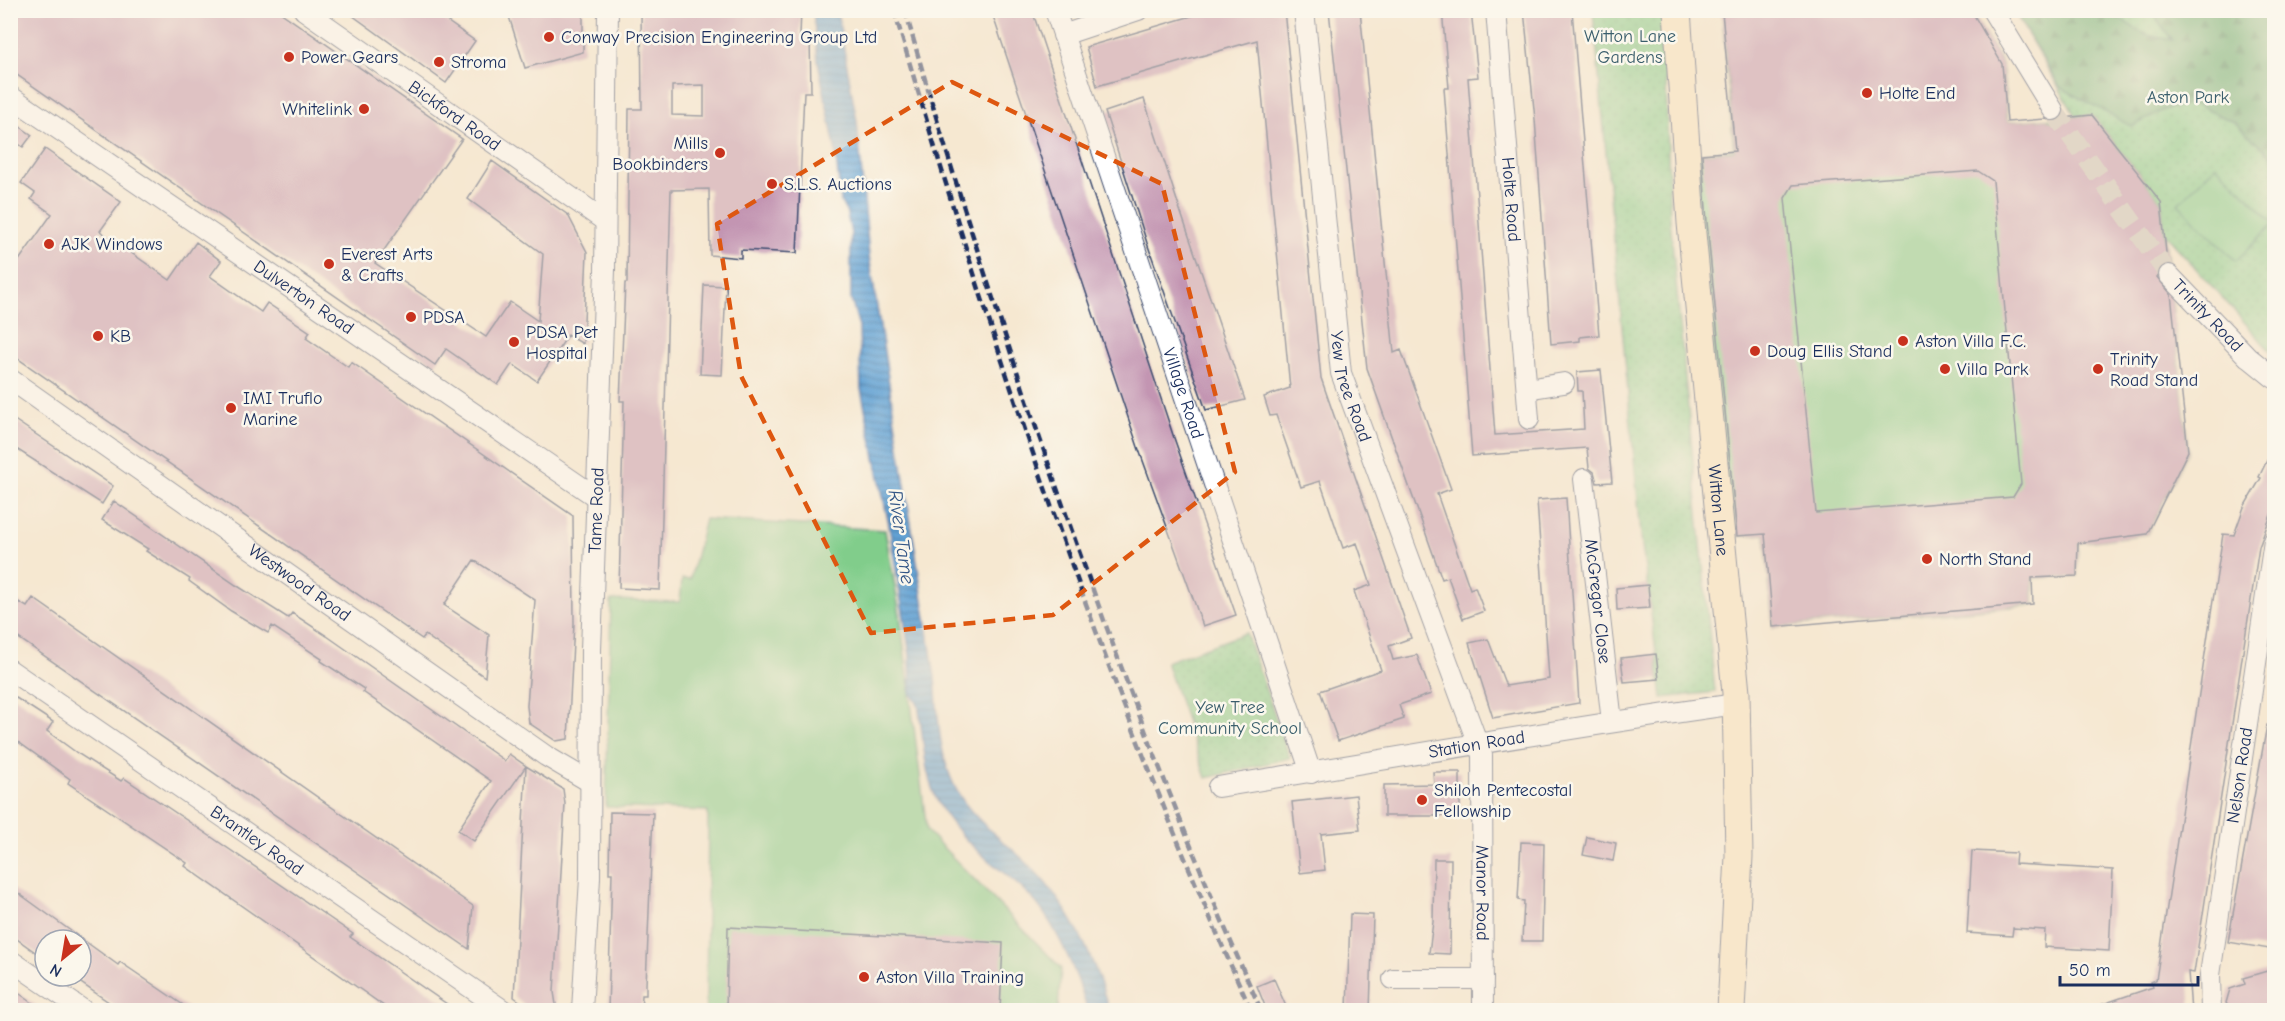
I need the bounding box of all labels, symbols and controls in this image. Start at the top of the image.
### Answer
park label: Witton Lane Gardens [1584,26,1676,68]
place label: Conway Precision Engineering Group Ltd [561,27,877,48]
marker: Conway Precision Engineering Group Ltd [542,30,556,44]
place label: Power Gears [301,47,398,68]
marker: Power Gears [282,50,296,64]
place label: Stroma [451,52,507,73]
marker: Stroma [432,55,446,69]
street label: Bickford Road [404,76,505,156]
place label: Holte End [1879,83,1955,104]
marker: Holte End [1860,86,1874,100]
park label: Aston Park [2147,87,2230,108]
place label: Whitelink [282,99,352,120]
marker: Whitelink [357,102,371,116]
place label: Mills Bookbinders [612,133,708,175]
marker: Mills Bookbinders [713,146,727,160]
street label: Holte Road [1497,156,1525,243]
place label: S.L.S. Auctions [784,174,892,195]
marker: S.L.S. Auctions [765,177,779,191]
place label: AJK Windows [61,234,163,255]
marker: AJK Windows [42,237,56,251]
place label: Everest Arts & Crafts [341,244,433,286]
street label: Dulverton Road [249,256,358,339]
marker: Everest Arts & Crafts [322,257,336,271]
street label: Trinity Road [2168,275,2247,356]
place label: PDSA [423,307,465,328]
marker: PDSA [404,310,418,324]
place label: PDSA Pet Hospital [526,322,598,364]
place label: KB [110,326,131,347]
marker: KB [91,329,105,343]
street label: Yew Tree Road [1326,330,1375,445]
place label: Aston Villa F.C. [1915,331,2026,352]
marker: Aston Villa F.C. [1896,334,1910,348]
marker: PDSA Pet Hospital [507,335,521,349]
place label: Doug Ellis Stand [1767,341,1892,362]
marker: Doug Ellis Stand [1748,344,1762,358]
street label: Village Road [1158,345,1208,441]
place label: Trinity Road Stand [2110,349,2198,391]
place label: Villa Park [1957,359,2029,380]
marker: Villa Park [1938,362,1952,376]
marker: Trinity Road Stand [2091,362,2105,376]
place label: IMI Truflo Marine [243,388,322,430]
marker: IMI Truflo Marine [224,401,238,415]
street label: Witton Lane [1703,463,1733,557]
street label: Tame Road [585,467,609,554]
water label: River Tame [883,488,920,586]
street label: McGregor Close [1580,538,1615,665]
street label: Westwood Road [244,540,354,626]
place label: North Stand [1939,549,2032,570]
marker: North Stand [1920,552,1934,566]
park label: Yew Tree Community School [1158,697,1302,739]
street label: Station Road [1427,726,1526,763]
street label: Nelson Road [2223,726,2257,825]
place label: Shiloh Pentecostal Fellowship [1434,780,1572,822]
marker: Shiloh Pentecostal Fellowship [1415,793,1429,807]
street label: Brantley Road [206,801,307,880]
street label: Manor Road [1471,845,1493,941]
north arrow [33,928,93,988]
scale bar [2060,949,2198,987]
text: N [47,960,65,981]
text: 50 m [2069,960,2111,981]
place label: Aston Villa Training [876,967,1024,988]
marker: Aston Villa Training [857,970,871,984]

